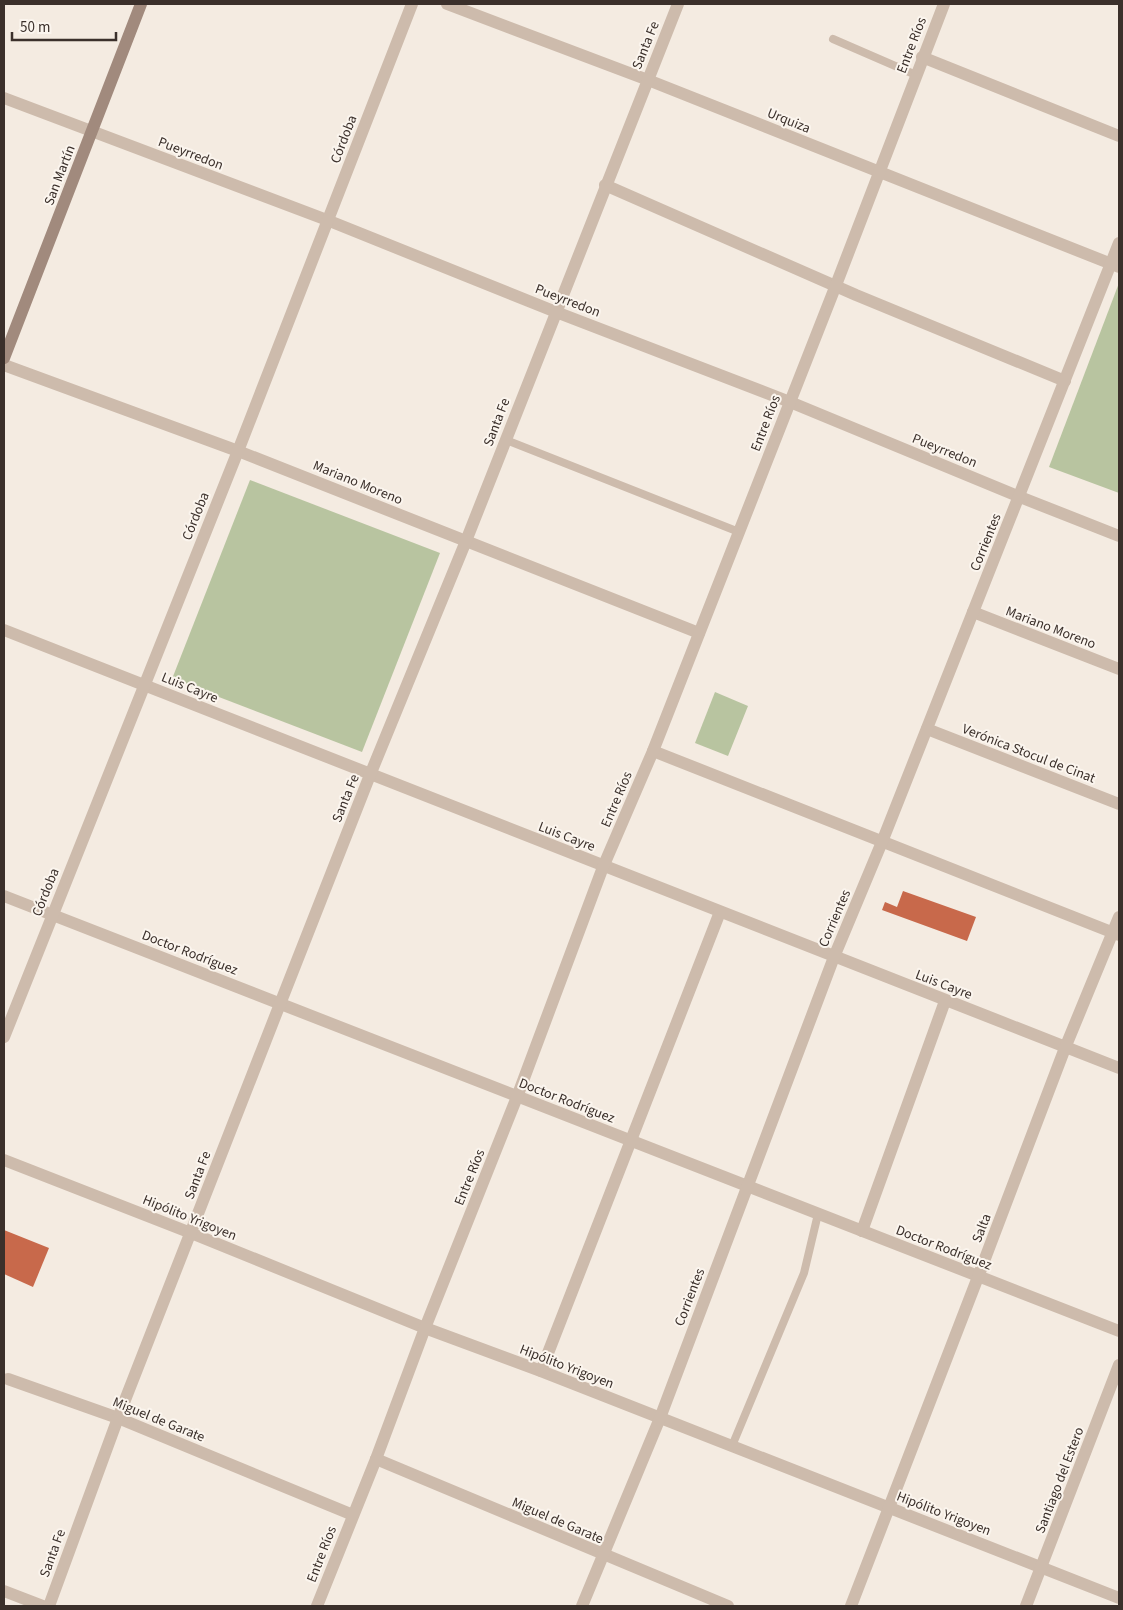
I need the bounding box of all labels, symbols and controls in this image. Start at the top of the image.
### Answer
scale bar [12,10,116,42]
street label: Entre Ríos [892,14,932,77]
text: 50 m [20,17,50,38]
street label: Santa Fe [627,18,665,72]
street label: Urquiza [764,103,813,139]
street label: Córdoba [326,112,362,166]
street label: Pueyrredon [155,132,226,176]
street label: San Martín [39,142,81,208]
street label: Pueyrredon [532,279,603,323]
street label: Entre Ríos [746,392,786,455]
street label: Santa Fe [479,395,515,449]
street label: Pueyrredon [909,429,980,473]
street label: Mariano Moreno [310,456,406,510]
street label: Córdoba [177,489,215,543]
street label: Corrientes [965,510,1007,574]
street label: Mariano Moreno [1003,602,1099,654]
street label: Luis Cayre [158,667,221,708]
street label: Verónica Stocul de Cinat [959,719,1098,789]
street label: Entre Ríos [596,768,638,830]
street label: Santa Fe [327,771,365,825]
street label: Luis Cayre [535,817,598,857]
street label: Córdoba [27,865,65,919]
street label: Corrientes [814,886,856,950]
street label: Doctor Rodríguez [139,925,241,980]
street label: Luis Cayre [912,965,975,1005]
street label: Doctor Rodríguez [516,1073,618,1128]
street label: Entre Ríos [450,1146,490,1209]
street label: Santa Fe [180,1148,216,1202]
street label: Hipólito Yrigoyen [140,1190,240,1246]
street label: Salta [967,1211,997,1246]
street label: Doctor Rodríguez [893,1220,995,1275]
street label: Corrientes [670,1265,710,1329]
street label: Hipólito Yrigoyen [516,1340,617,1394]
street label: Miguel de Garate [110,1392,208,1448]
street label: Santiago del Estero [1030,1424,1089,1536]
street label: Hipólito Yrigoyen [893,1487,994,1541]
street label: Miguel de Garate [509,1493,607,1549]
street label: Entre Ríos [302,1523,342,1586]
street label: Santa Fe [35,1526,71,1580]

